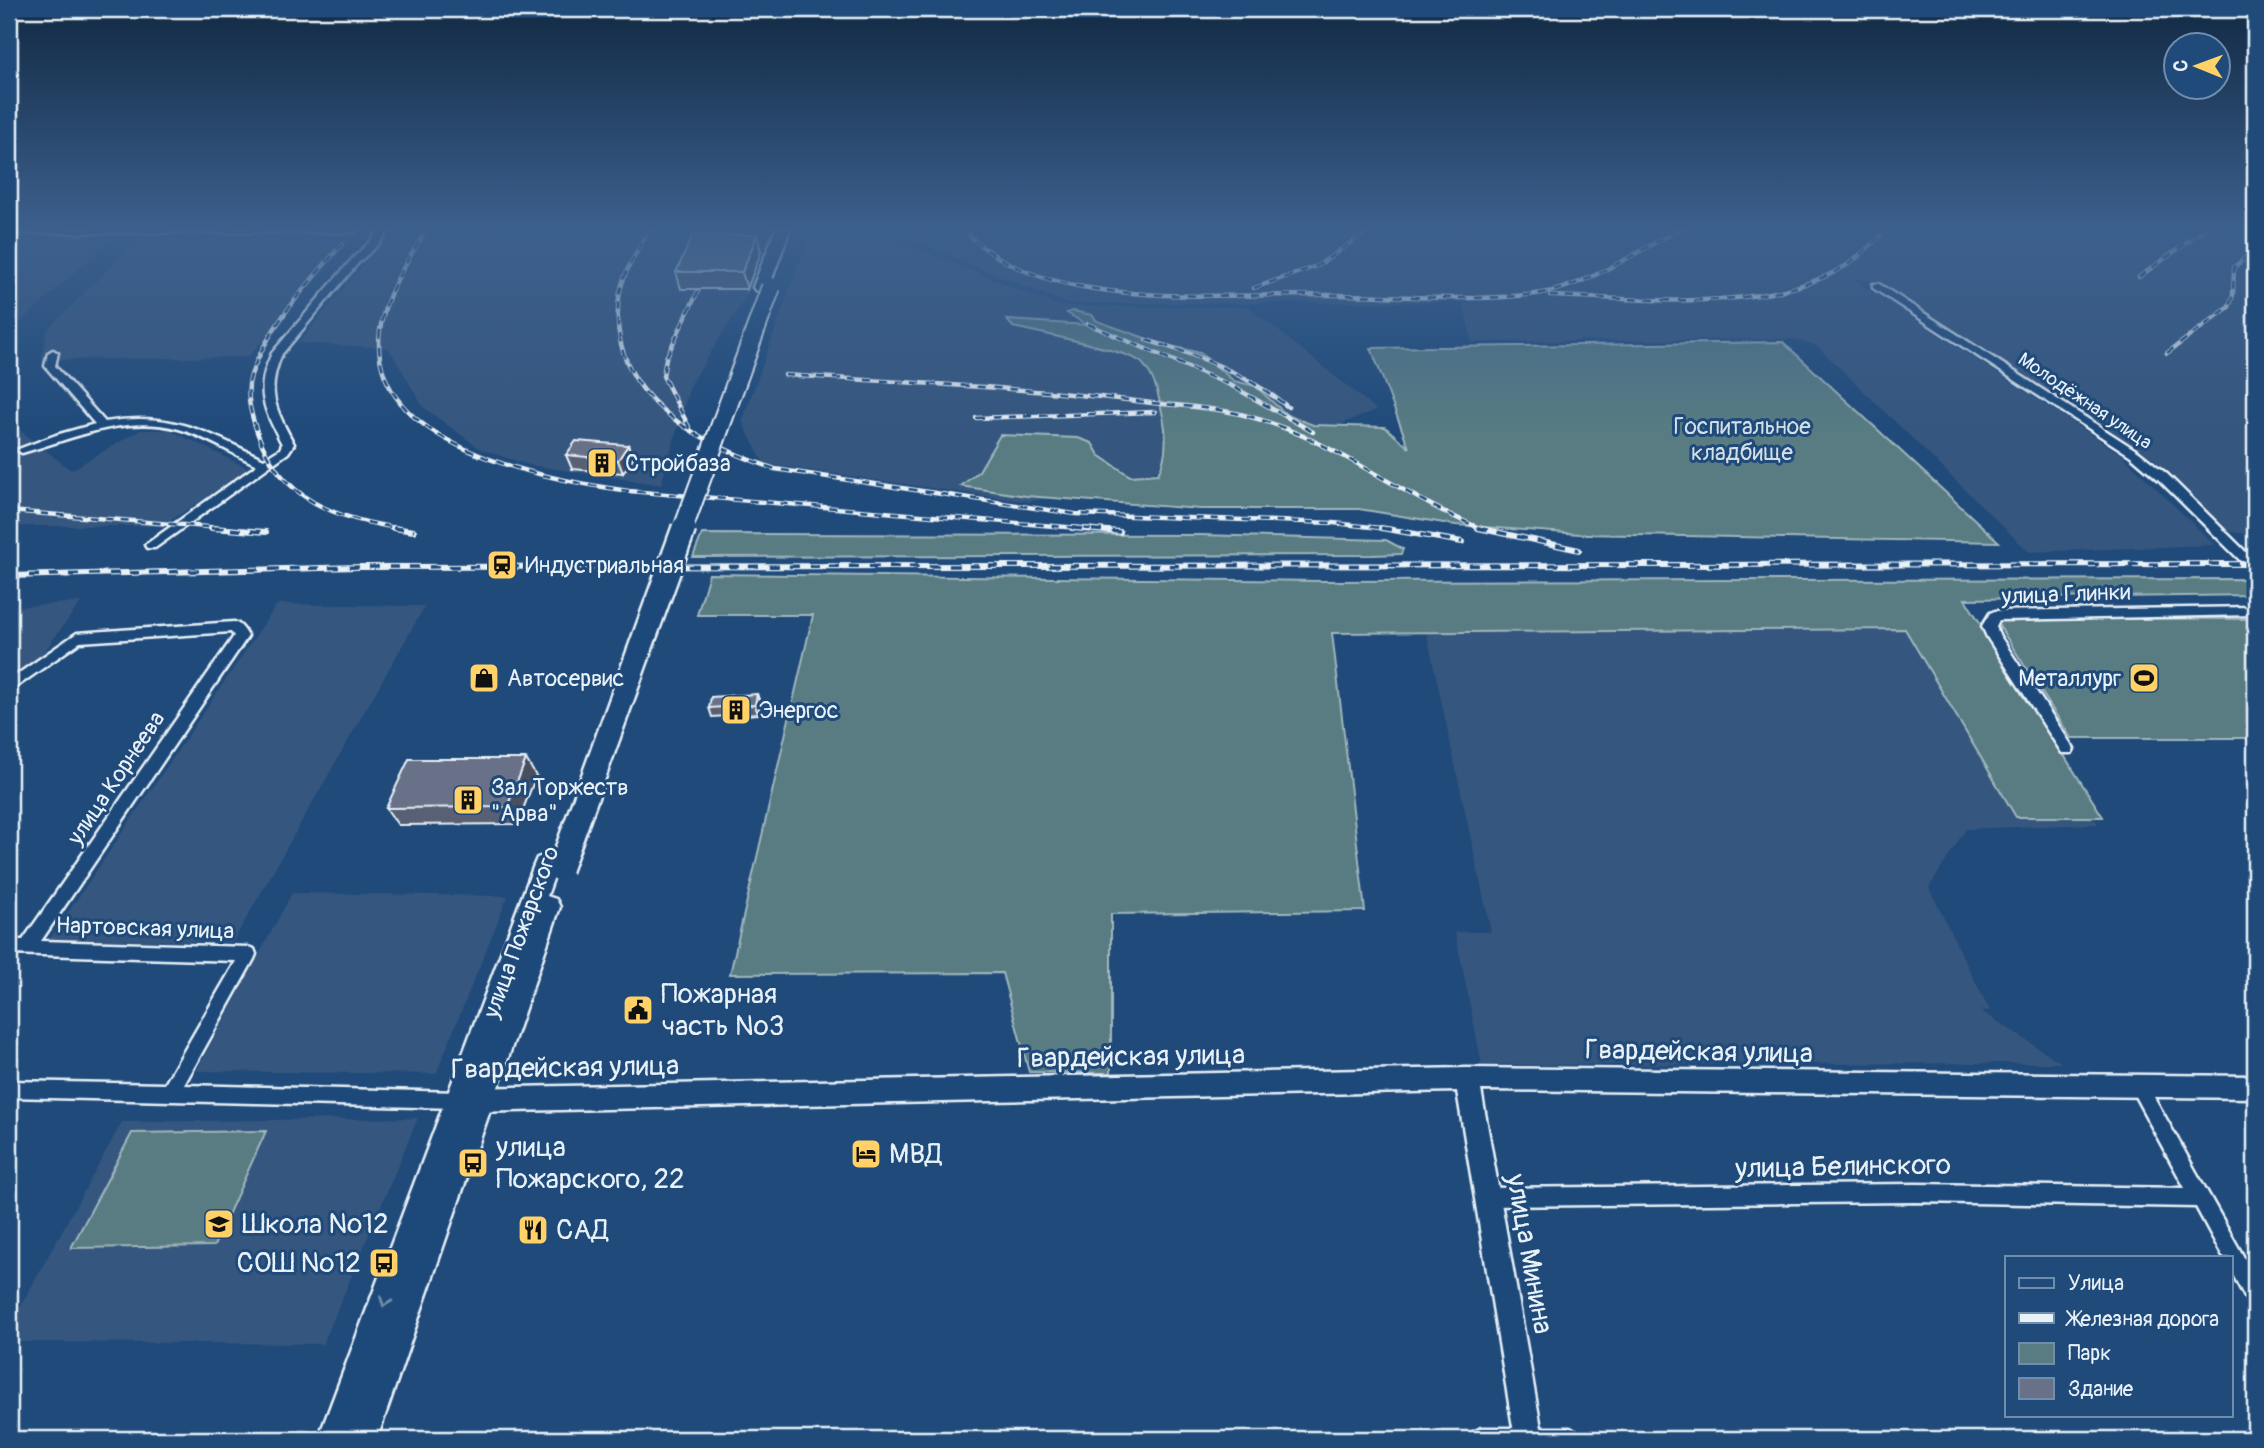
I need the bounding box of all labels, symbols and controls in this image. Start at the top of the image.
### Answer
north arrow [2162,32,2232,102]
text: С [2169,59,2193,72]
street label: Молодёжная улица [2013,347,2157,455]
park label: Госпитальное кладбище [1673,412,1811,467]
building icon: Стройбаза [585,446,619,480]
place label: Стройбаза [625,449,731,478]
station icon: Индустриальная [485,548,519,582]
place label: Индустриальная [525,551,684,580]
street label: улица Глинки [2000,577,2131,611]
shop icon: Автосервис [467,661,501,695]
sports icon: Металлург [2127,661,2161,695]
place label: Автосервис [507,664,624,693]
place label: Металлург [2018,664,2121,693]
building icon: Энергос [719,693,753,727]
place label: Энергос [759,696,838,725]
street label: улица Корнеева [60,706,171,851]
place label: Зал Торжеств "Арва" [491,773,629,828]
building icon: Зал Торжеств "Арва" [451,783,485,817]
street label: улица Пожарского [476,842,566,1023]
street label: Нартовская улица [55,910,235,946]
place label: Пожарная часть №3 [661,977,784,1044]
public building icon: Пожарная часть №3 [621,993,655,1027]
street label: Гвардейская улица [1585,1033,1813,1071]
street label: Гвардейская улица [1017,1038,1245,1076]
street label: Гвардейская улица [451,1049,679,1087]
place label: улица Пожарского, 22 [495,1130,685,1197]
hotel icon: МВД [849,1137,883,1171]
place label: МВД [889,1137,943,1172]
bus stop icon: улица Пожарского, 22 [456,1146,490,1180]
street label: улица Белинского [1734,1148,1951,1186]
street label: улица Минина [1498,1170,1560,1337]
school or university icon: Школа №12 [202,1207,236,1241]
place label: Школа №12 [242,1207,389,1242]
restaurant icon: САД [516,1213,550,1247]
place label: САД [556,1213,609,1248]
place label: СОШ №12 [236,1246,361,1281]
bus stop icon: СОШ №12 [367,1246,401,1280]
legend [2005,1256,2232,1416]
text: Улица [2068,1270,2124,1297]
one-way arrow [380,1296,394,1308]
text: Железная дорога [2065,1306,2219,1333]
text: Парк [2068,1340,2111,1367]
text: Здание [2068,1376,2134,1403]

